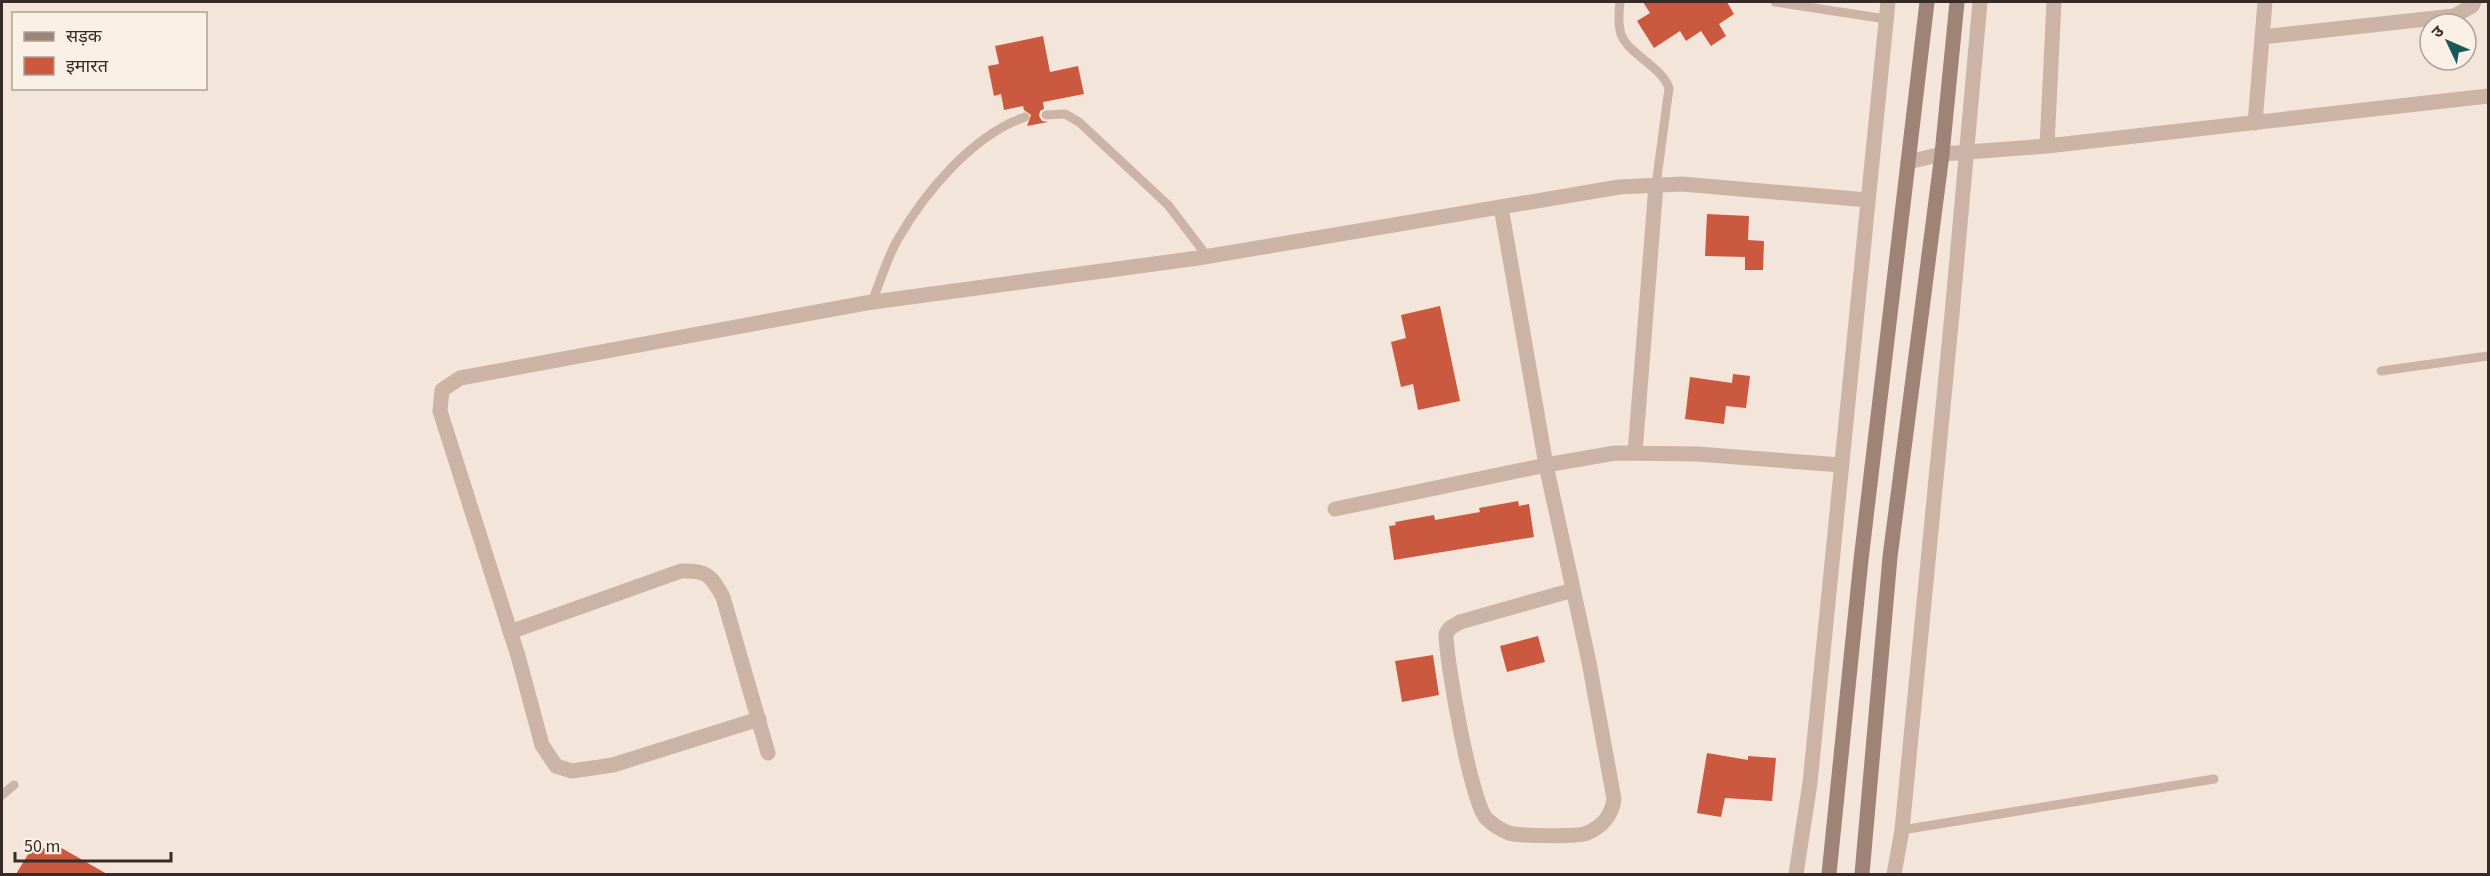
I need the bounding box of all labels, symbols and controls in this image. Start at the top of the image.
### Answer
legend [12,12,207,90]
north arrow [2418,12,2478,72]
text: उ [2427,21,2450,43]
text: सड़क [66,24,103,49]
text: इमारत [66,54,109,79]
scale bar [15,825,171,863]
text: 50 m [24,834,60,859]

